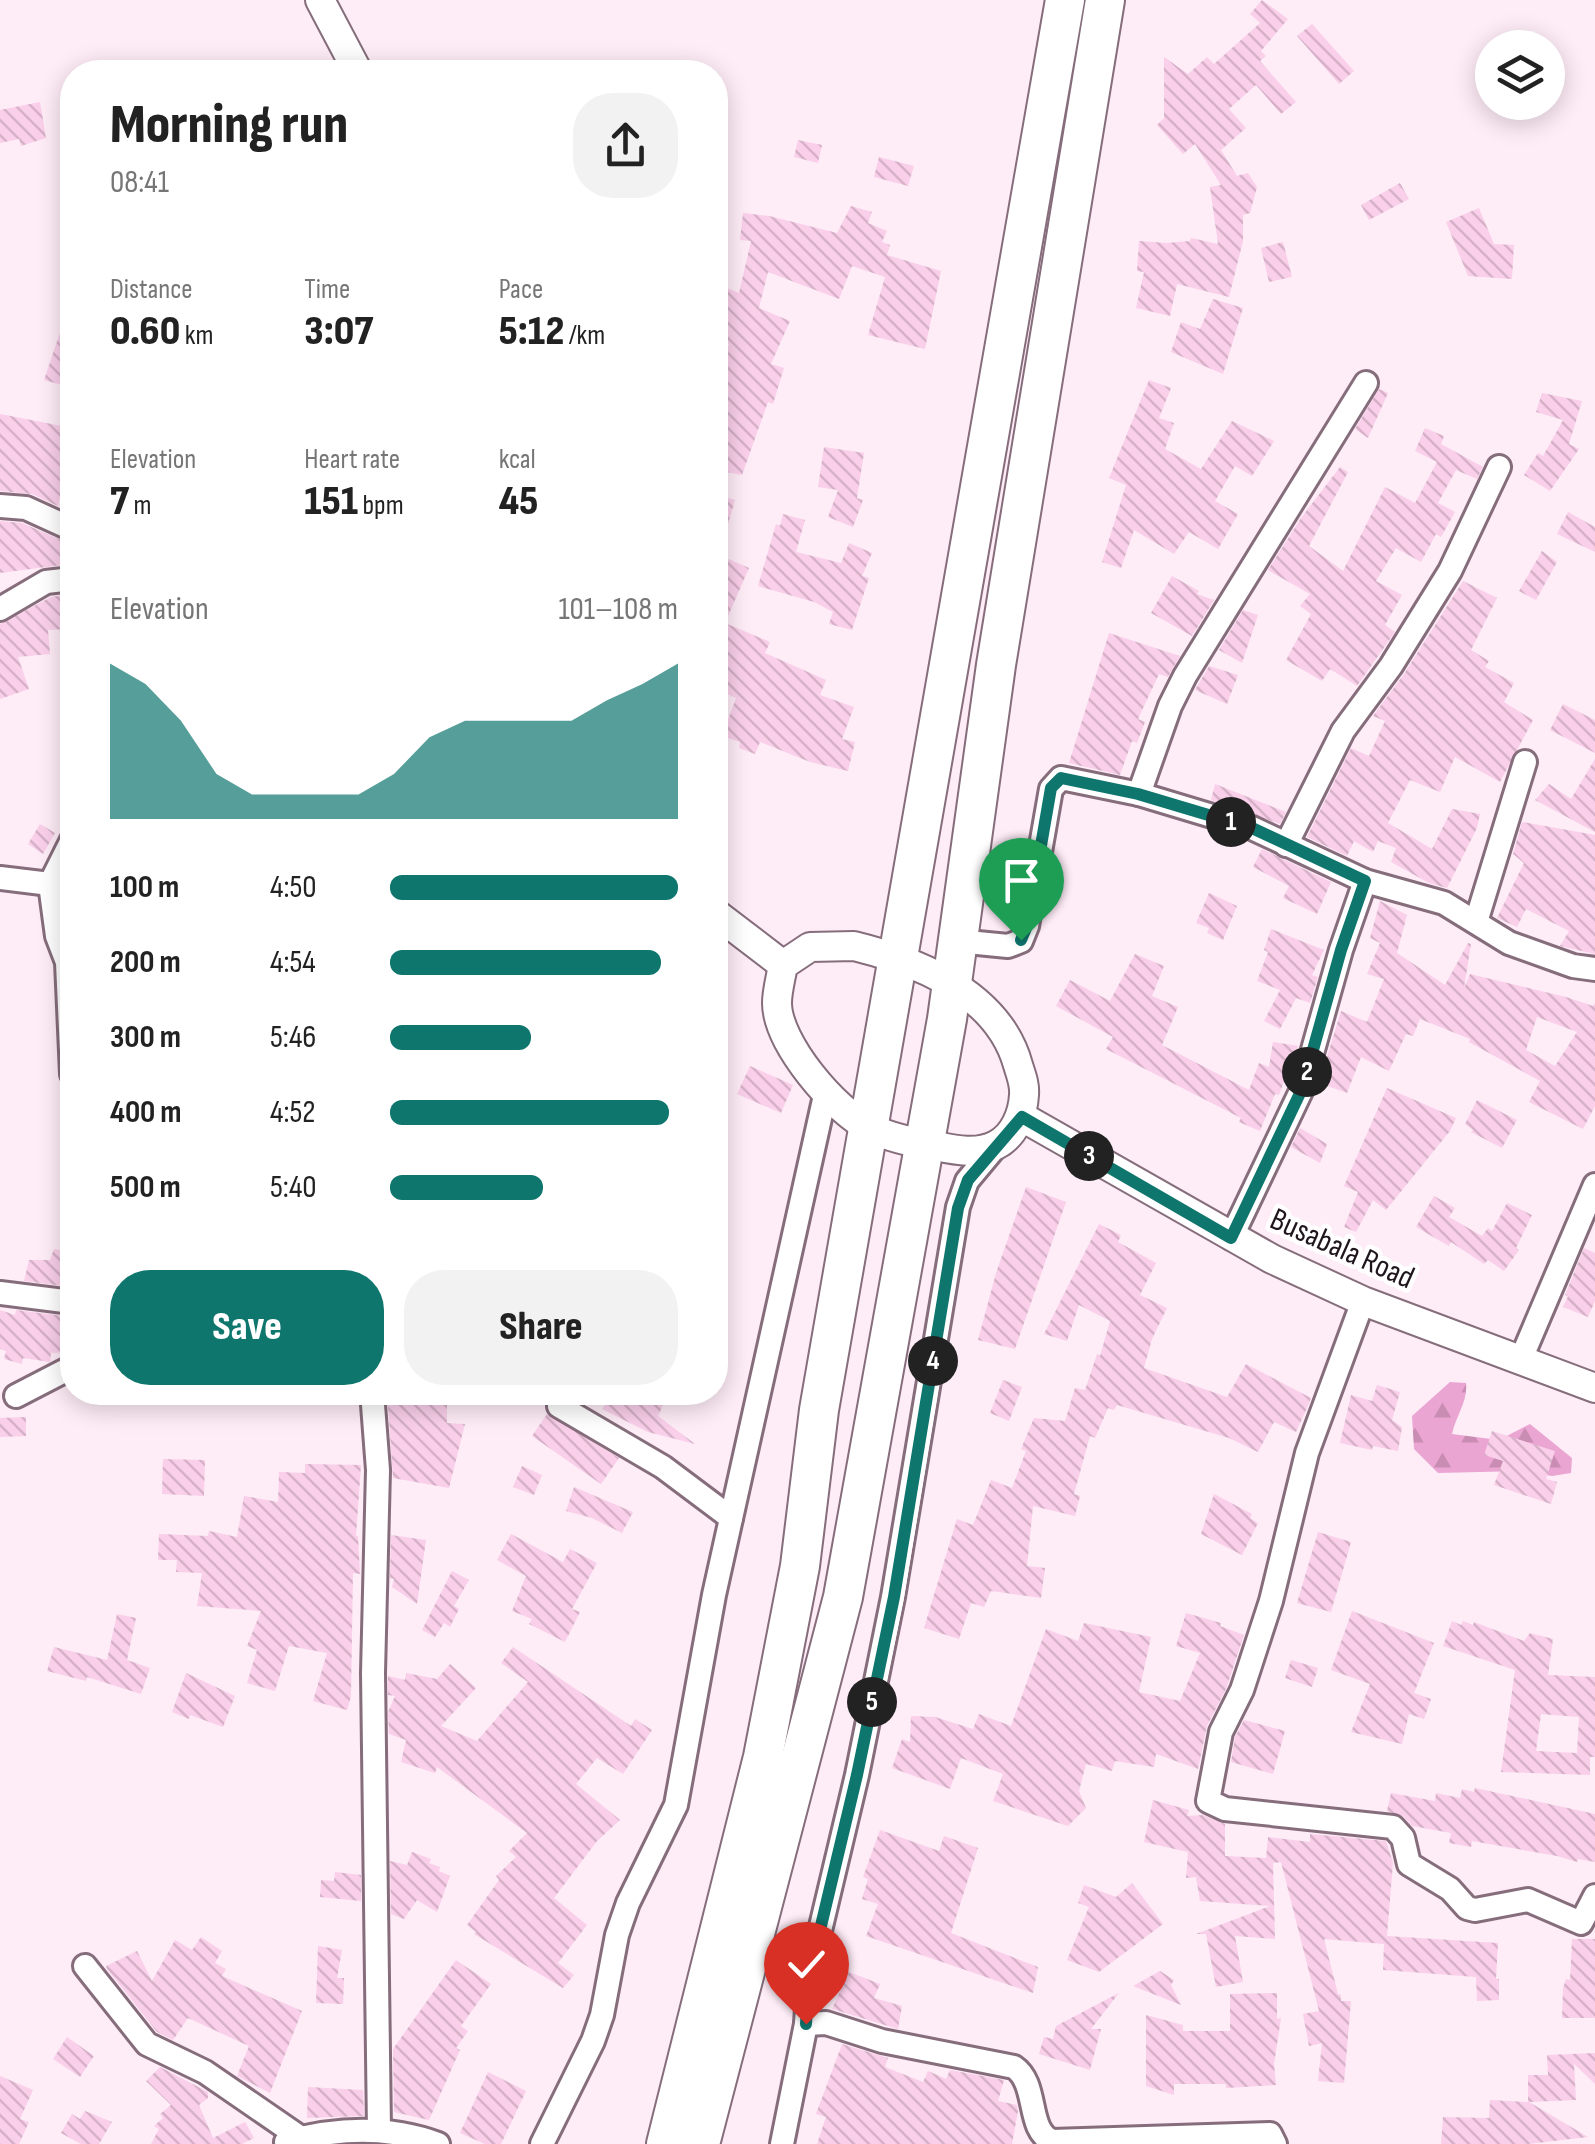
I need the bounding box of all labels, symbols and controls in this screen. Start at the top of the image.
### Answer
map controls [1475,30,1565,120]
button: layers [1475,30,1565,120]
text: Morning run [110,92,348,159]
button: share [573,93,678,198]
text: 08:41 [110,163,169,202]
text: Distance [110,273,193,306]
text: Time [304,273,350,306]
text: Pace [499,273,543,306]
text: 0.60 [110,306,180,357]
text: 3:07 [304,306,373,357]
text: 5:12 [499,306,564,357]
text: km [180,319,213,352]
text: /km [564,319,605,352]
text: Elevation [110,443,196,476]
text: Heart rate [304,443,400,476]
text: kcal [499,443,536,476]
text: 7 [110,476,129,527]
text: 151 [304,476,358,527]
text: 45 [499,476,538,527]
text: m [129,489,151,522]
text: bpm [358,489,404,522]
text: Elevation [110,590,209,629]
text: 101–108 m [558,590,678,629]
pin: 1 [1206,797,1256,847]
text: 1 [1226,805,1236,838]
pin [979,838,1064,941]
icon: arrive [994,853,1049,908]
text: 100 m [110,868,179,907]
text: 4:50 [270,868,317,907]
text: 200 m [110,943,181,982]
text: 4:54 [270,943,316,982]
text: 300 m [110,1018,181,1057]
text: 5:46 [270,1018,316,1057]
pin: 2 [1282,1047,1332,1097]
text: 2 [1301,1055,1313,1088]
text: 400 m [110,1093,182,1132]
text: 4:52 [270,1093,315,1132]
pin: 3 [1064,1131,1114,1181]
text: 3 [1083,1139,1095,1172]
text: 500 m [110,1168,181,1207]
text: 5:40 [270,1168,317,1207]
street label: Busabala Road [1264,1200,1420,1298]
button: Save [110,1270,384,1385]
button: Share [404,1270,678,1385]
pin: 4 [908,1336,958,1386]
text: 4 [926,1344,940,1377]
pin: 5 [847,1677,897,1727]
text: 5 [866,1685,878,1718]
pin [764,1922,849,2025]
icon: check [779,1937,834,1992]

